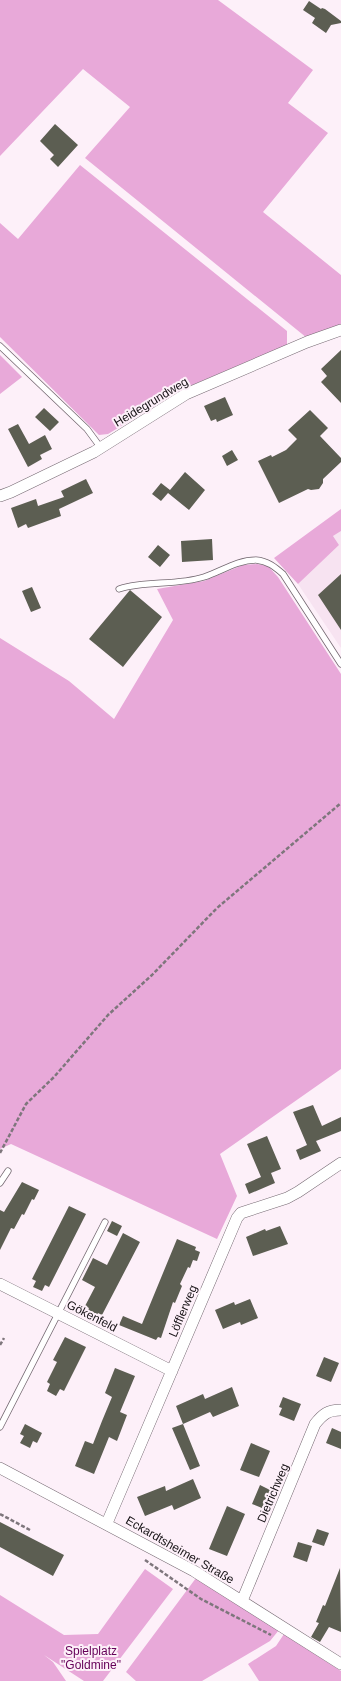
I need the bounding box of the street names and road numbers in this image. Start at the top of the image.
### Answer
street label: Heidegrundweg [111,374,191,430]
street label: Löfflerweg [166,1283,200,1339]
street label: Gökenfeld [64,1297,120,1335]
street label: Dietrichweg [254,1461,292,1525]
street label: Eckardtsheimer Straße [123,1513,237,1587]

